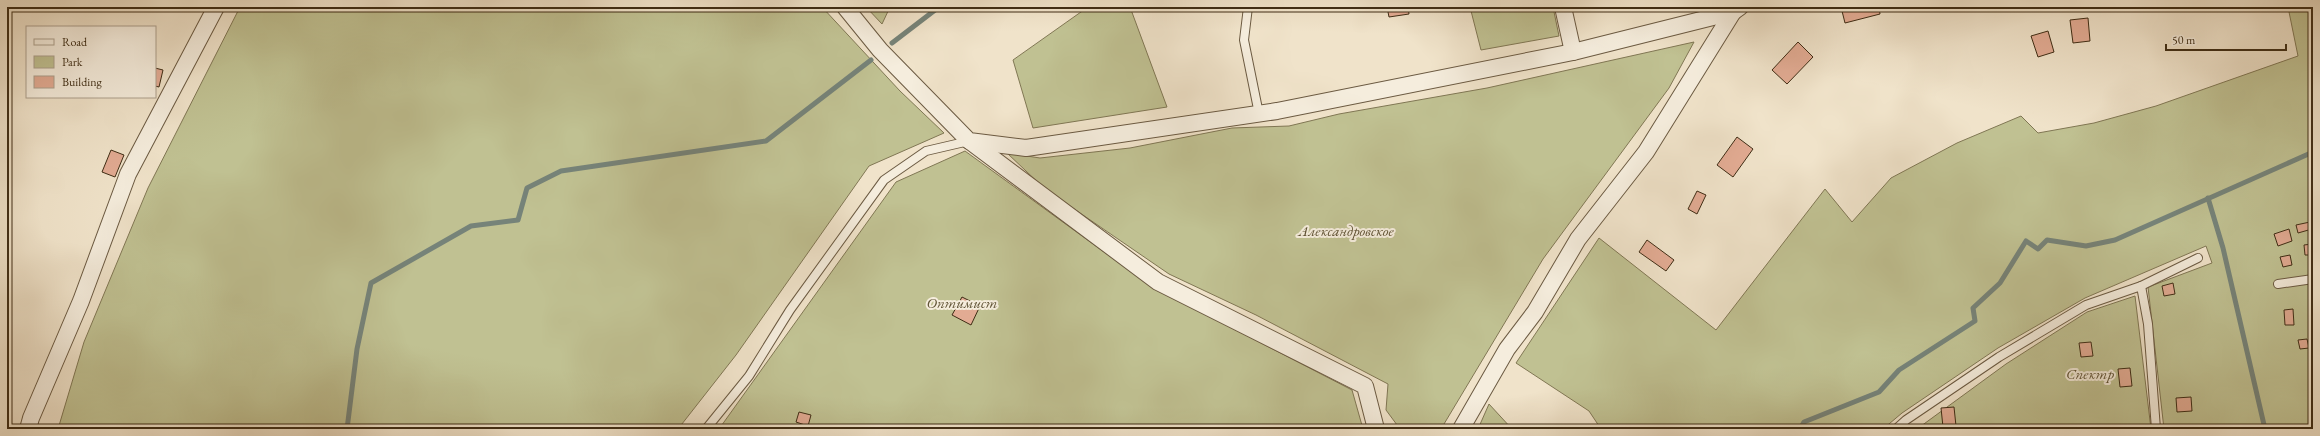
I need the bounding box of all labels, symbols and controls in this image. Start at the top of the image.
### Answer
legend [26,26,156,98]
scale bar [2166,26,2286,52]
text: 50 m [2172,32,2196,48]
text: Road [62,34,88,50]
text: Park [62,54,83,70]
text: Building [62,74,103,90]
park label: Александровское [1297,221,1395,240]
park label: Оптимист [927,293,998,312]
park label: Спектр [2066,364,2114,383]

